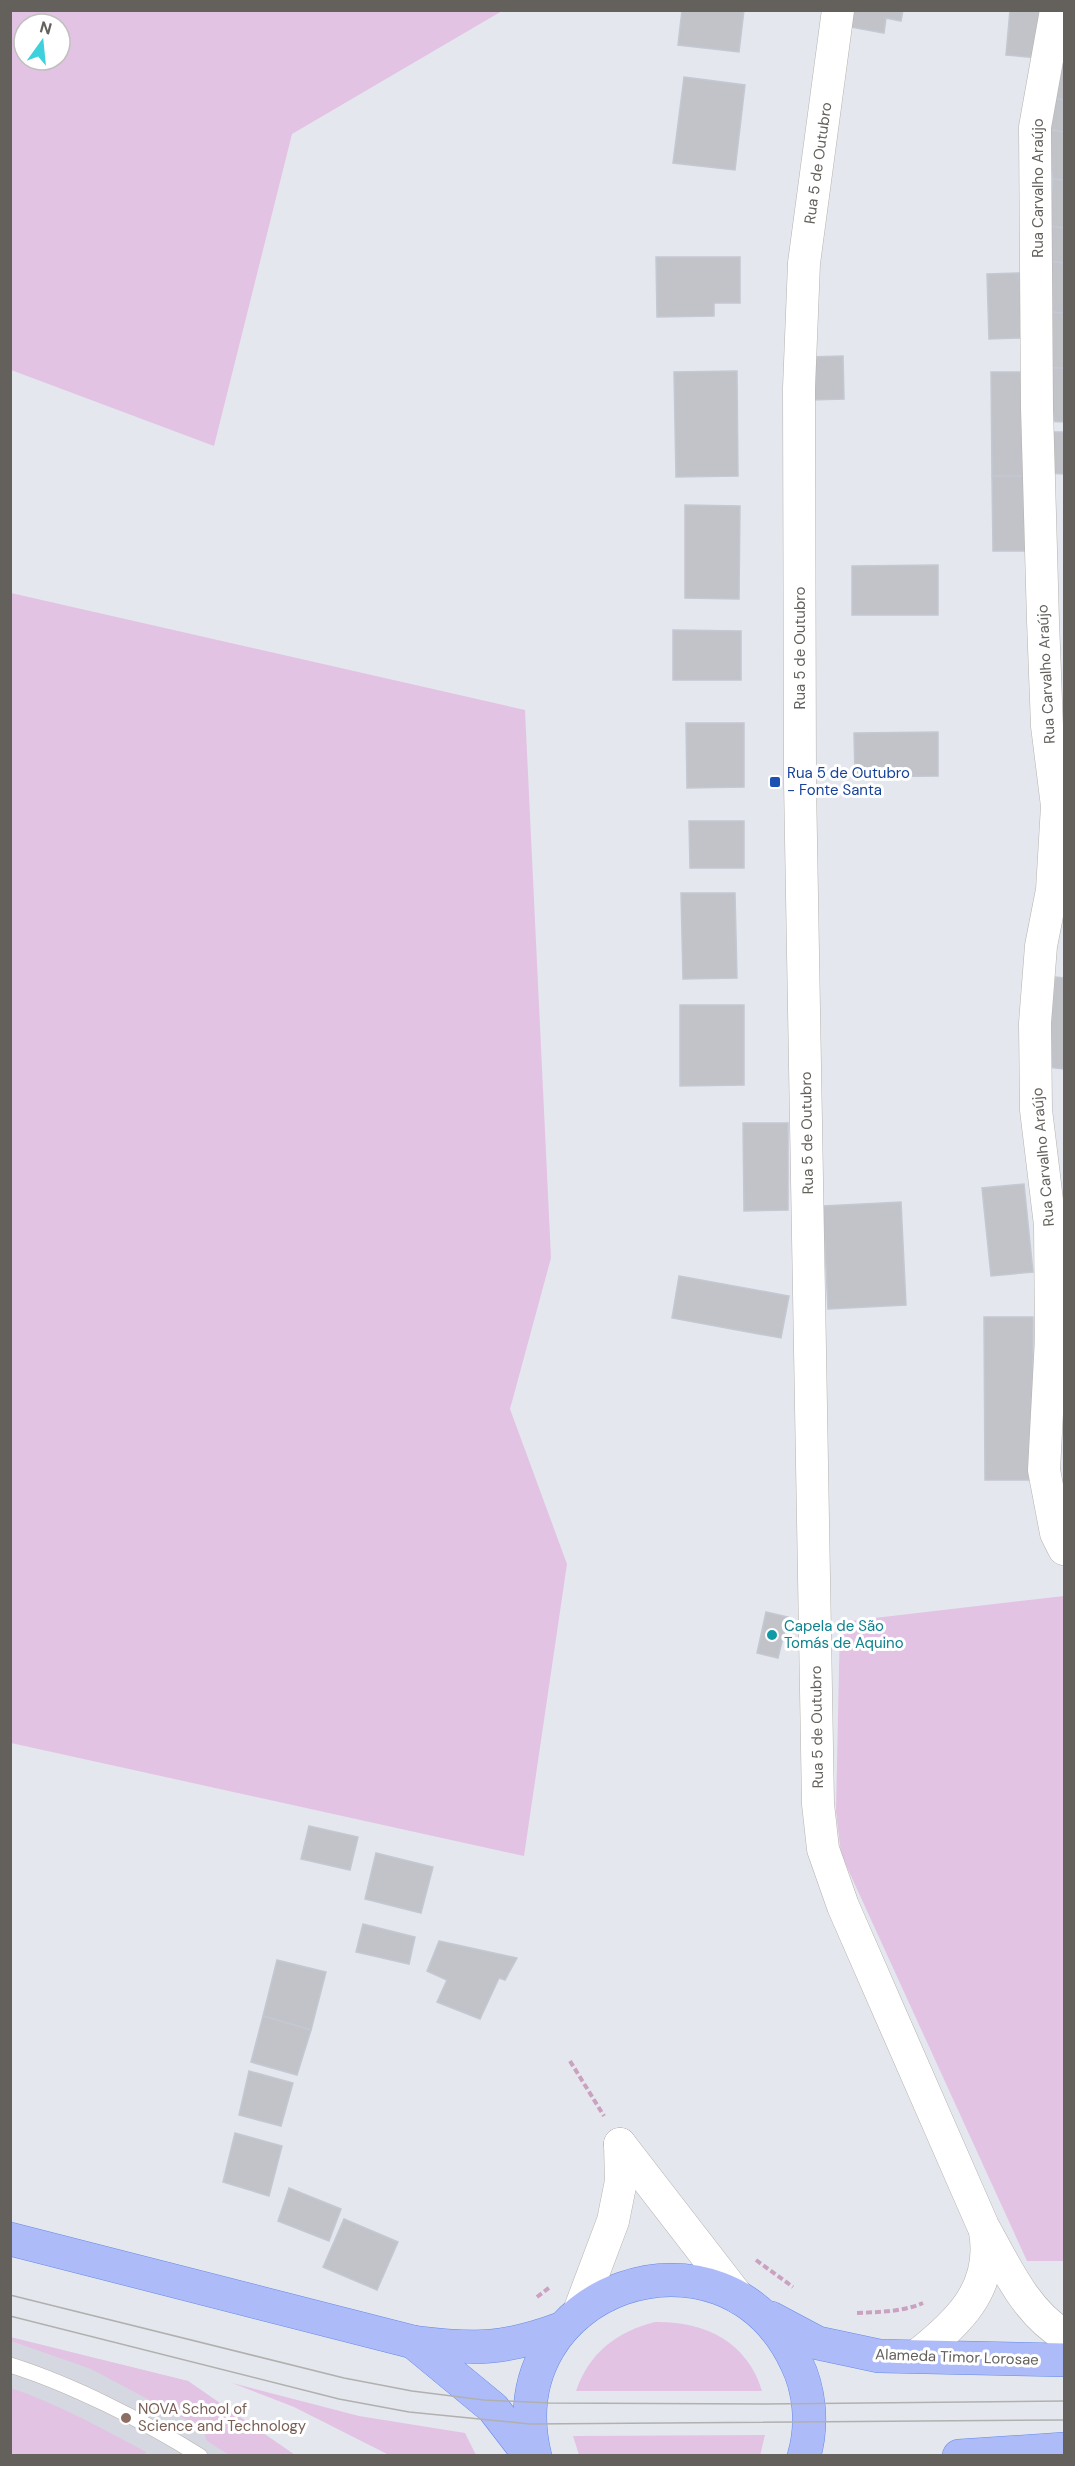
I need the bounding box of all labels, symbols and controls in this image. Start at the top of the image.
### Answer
north arrow [12,12,72,72]
text: N [37,16,54,40]
street label: Rua 5 de Outubro [800,101,836,225]
street label: Rua Carvalho Araújo [1028,118,1048,258]
street label: Rua 5 de Outubro [790,586,810,709]
street label: Rua Carvalho Araújo [1032,604,1060,744]
place label: Rua 5 de Outubro - Fonte Santa [787,763,910,800]
marker: Rua 5 de Outubro - Fonte Santa [768,775,782,789]
street label: Rua 5 de Outubro [796,1071,818,1195]
street label: Rua Carvalho Araújo [1027,1087,1059,1227]
place label: Capela de São Tomás de Aquino [784,1616,904,1653]
marker: Capela de São Tomás de Aquino [765,1628,779,1642]
street label: Rua 5 de Outubro [806,1665,828,1789]
street label: Alameda Timor Lorosae [875,2344,1039,2370]
place label: NOVA School of Science and Technology [138,2399,307,2436]
marker: NOVA School of Science and Technology [119,2411,133,2425]

